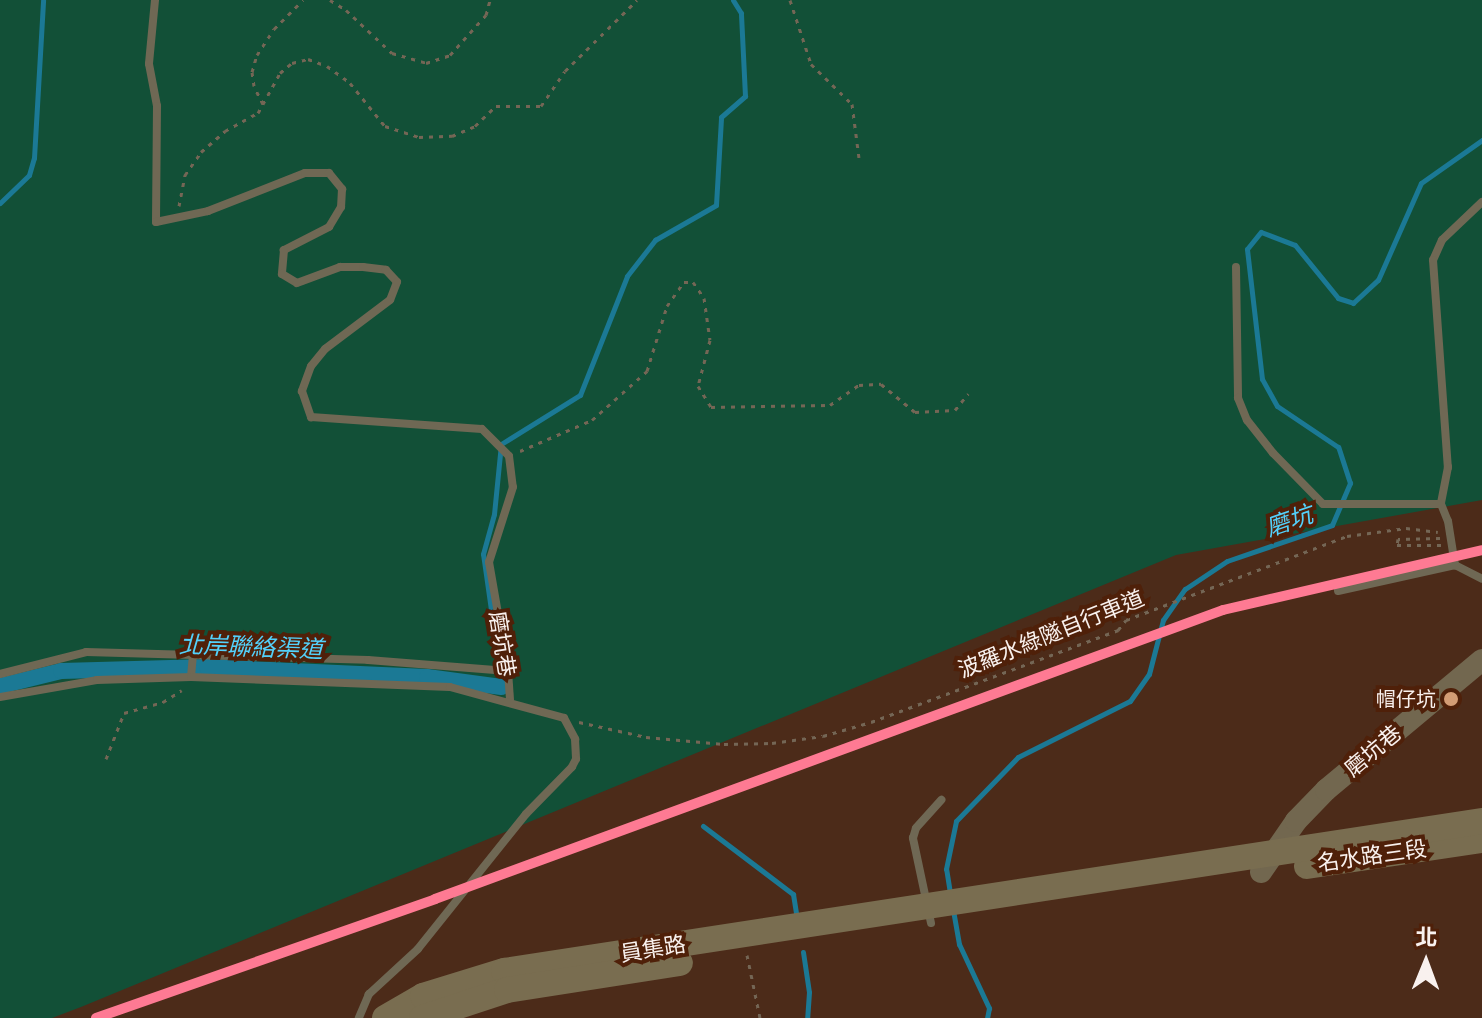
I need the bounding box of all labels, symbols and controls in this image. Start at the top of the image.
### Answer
water label: 磨坑 [1262,500,1316,542]
street label: 波羅水綠隧自行車道 [954,585,1148,683]
street label: 磨坑巷 [484,609,520,679]
water label: 北岸聯絡渠道 [179,630,323,664]
place label: 帽仔坑 [1376,687,1436,711]
marker: 帽仔坑 [1443,691,1459,707]
street label: 磨坑巷 [1339,720,1407,782]
street label: 名水路三段 [1316,835,1428,877]
north arrow [1386,922,1466,1002]
text: 北 [1415,925,1438,950]
street label: 員集路 [618,931,688,967]

